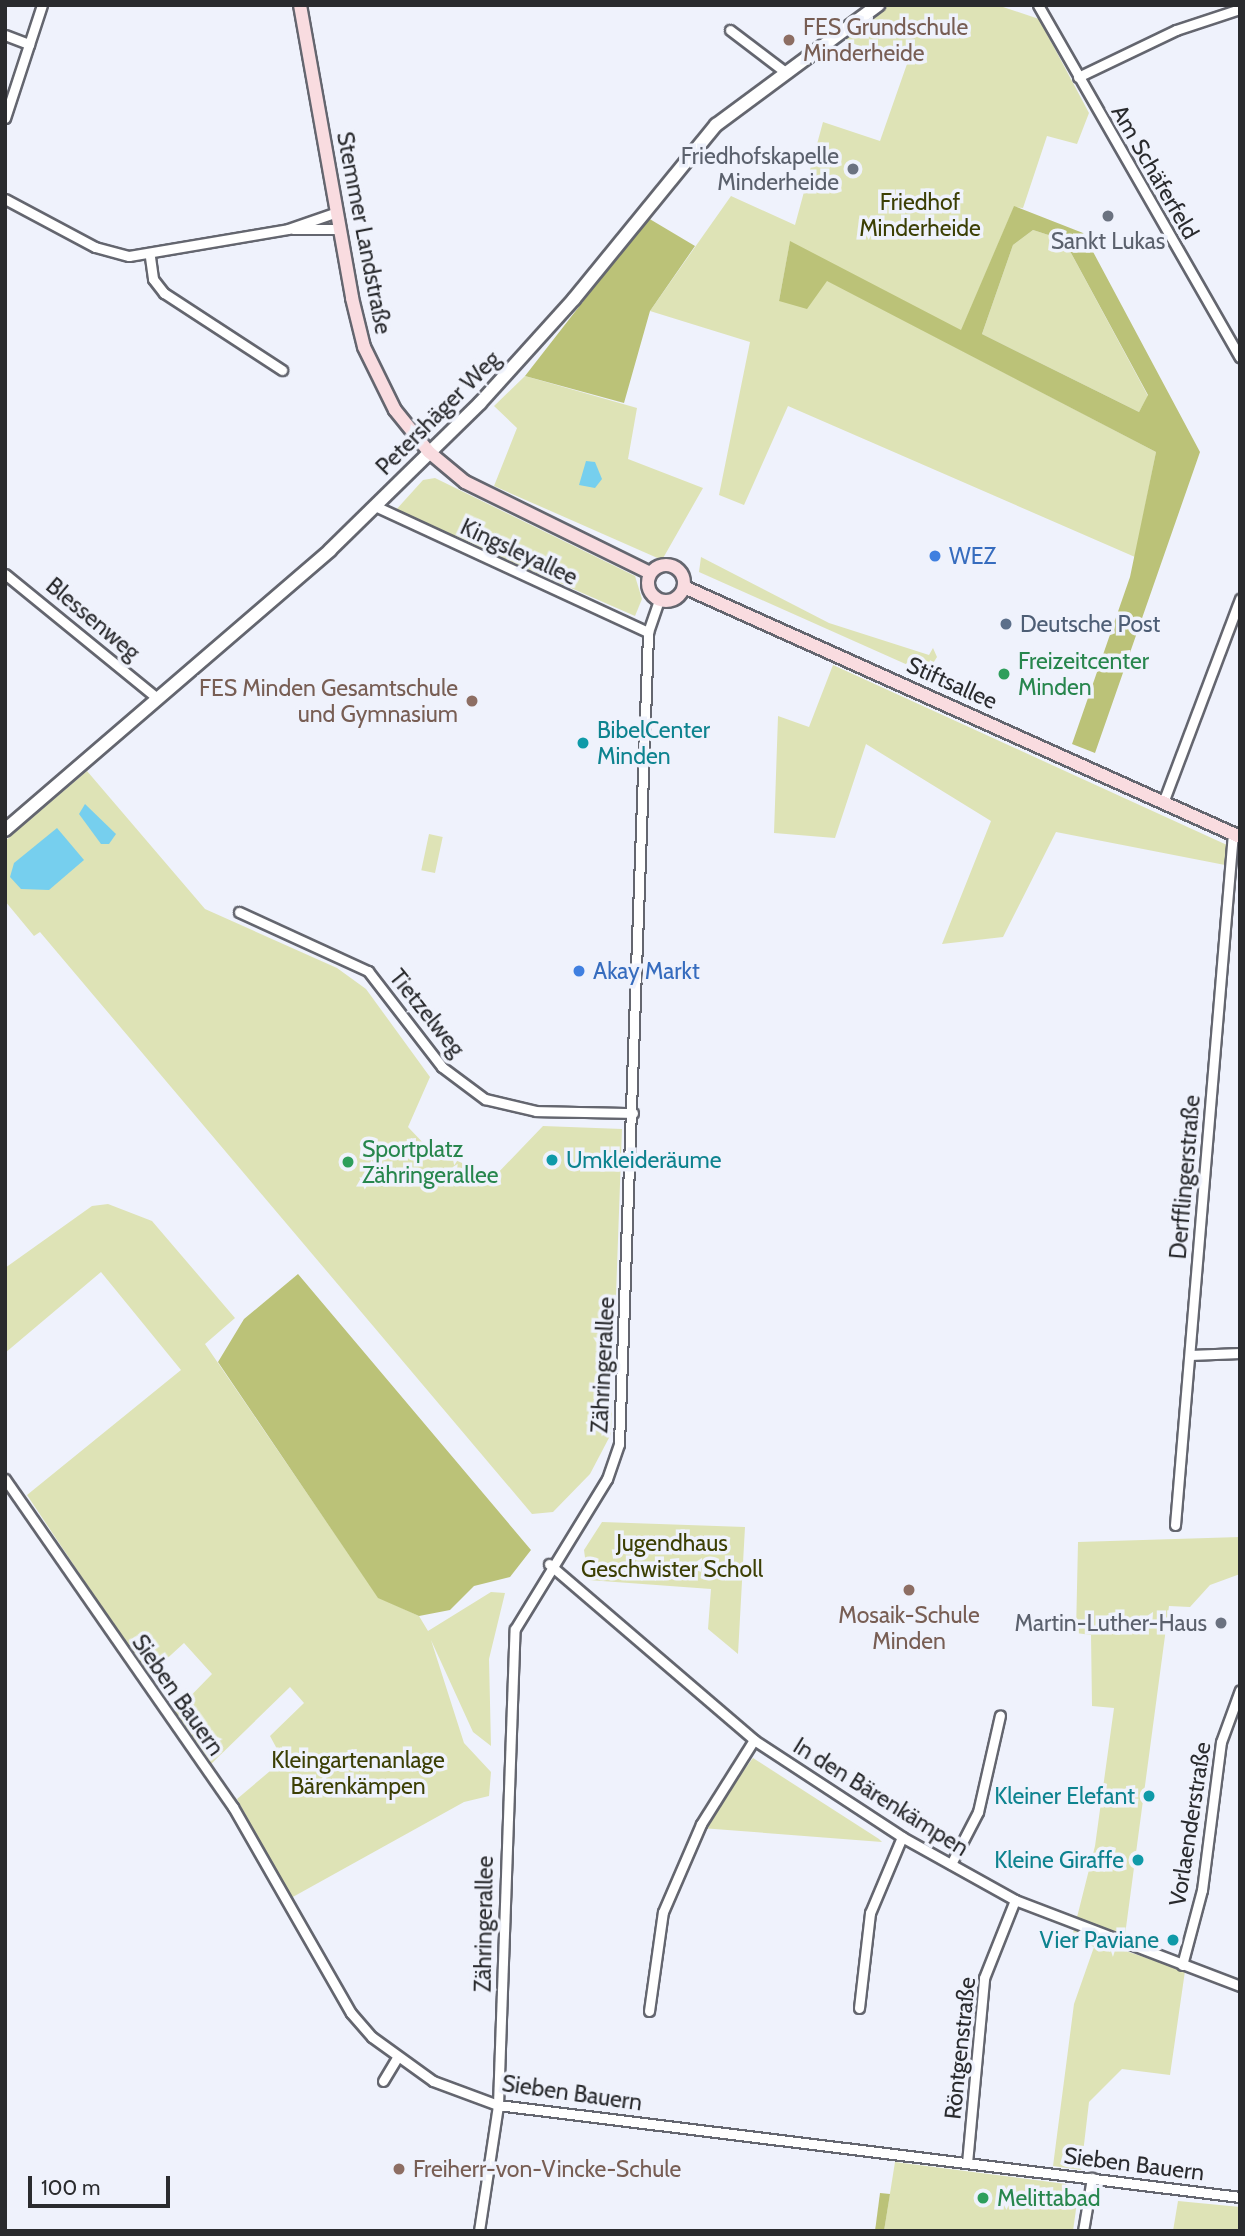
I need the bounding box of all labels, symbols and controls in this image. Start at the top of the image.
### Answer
place label: FES Grundschule Minderheide [803,13,968,67]
marker: FES Grundschule Minderheide [781,32,797,48]
street label: Am Schäferfeld [1105,100,1205,244]
street label: Stemmer Landstraße [331,129,397,337]
place label: Friedhofskapelle Minderheide [681,142,839,196]
marker: Friedhofskapelle Minderheide [845,161,861,177]
park label: Friedhof Minderheide [859,188,981,242]
marker: Sankt Lukas [1100,208,1116,224]
place label: Sankt Lukas [1051,227,1165,255]
street label: Petershäger Weg [370,345,506,481]
street label: Kingsleyallee [456,513,582,591]
place label: WEZ [949,542,996,570]
marker: WEZ [927,548,943,564]
street label: Blessenweg [40,572,146,666]
place label: Deutsche Post [1020,610,1160,638]
marker: Deutsche Post [998,616,1014,632]
place label: Freizeitcenter Minden [1018,647,1149,701]
street label: Stiftsallee [903,651,1001,715]
marker: Freizeitcenter Minden [996,666,1012,682]
place label: FES Minden Gesamtschule und Gymnasium [199,674,458,728]
marker: FES Minden Gesamtschule und Gymnasium [464,693,480,709]
place label: BibelCenter Minden [597,716,710,770]
marker: BibelCenter Minden [575,735,591,751]
place label: Akay Markt [593,957,700,985]
marker: Akay Markt [571,963,587,979]
street label: Tietzelweg [384,964,470,1062]
street label: Derfflingerstraße [1164,1094,1206,1260]
place label: Sportplatz Zähringerallee [362,1135,499,1189]
place label: Umkleideräume [566,1146,721,1174]
marker: Umkleideräume [544,1152,560,1168]
marker: Sportplatz Zähringerallee [340,1154,356,1170]
street label: Zähringerallee [586,1296,620,1434]
park label: Jugendhaus Geschwister Scholl [581,1529,763,1583]
marker: Mosaik-Schule Minden [901,1582,917,1598]
place label: Mosaik-Schule Minden [838,1601,980,1655]
place label: Martin-Luther-Haus [1014,1609,1207,1637]
marker: Martin-Luther-Haus [1213,1615,1229,1631]
street label: Sieben Bauern [126,1629,230,1761]
street label: In den Bärenkämpen [788,1732,974,1862]
street label: Vorlaenderstraße [1163,1740,1217,1908]
park label: Kleingartenanlage Bärenkämpen [271,1746,445,1800]
place label: Kleiner Elefant [994,1782,1135,1810]
marker: Kleiner Elefant [1141,1788,1157,1804]
place label: Kleine Giraffe [994,1846,1124,1874]
marker: Kleine Giraffe [1130,1852,1146,1868]
street label: Zähringerallee [469,1855,499,1993]
place label: Vier Paviane [1040,1926,1159,1954]
marker: Vier Paviane [1165,1932,1181,1948]
street label: Röntgenstraße [939,1975,981,2121]
street label: Sieben Bauern [500,2070,644,2116]
street label: Sieben Bauern [1062,2142,1206,2186]
place label: Freiherr-von-Vincke-Schule [413,2155,681,2183]
marker: Freiherr-von-Vincke-Schule [391,2161,407,2177]
scale bar [32,2162,173,2206]
text: 100 m [41,2175,100,2200]
place label: Melittabad [997,2184,1101,2212]
marker: Melittabad [975,2190,991,2206]

